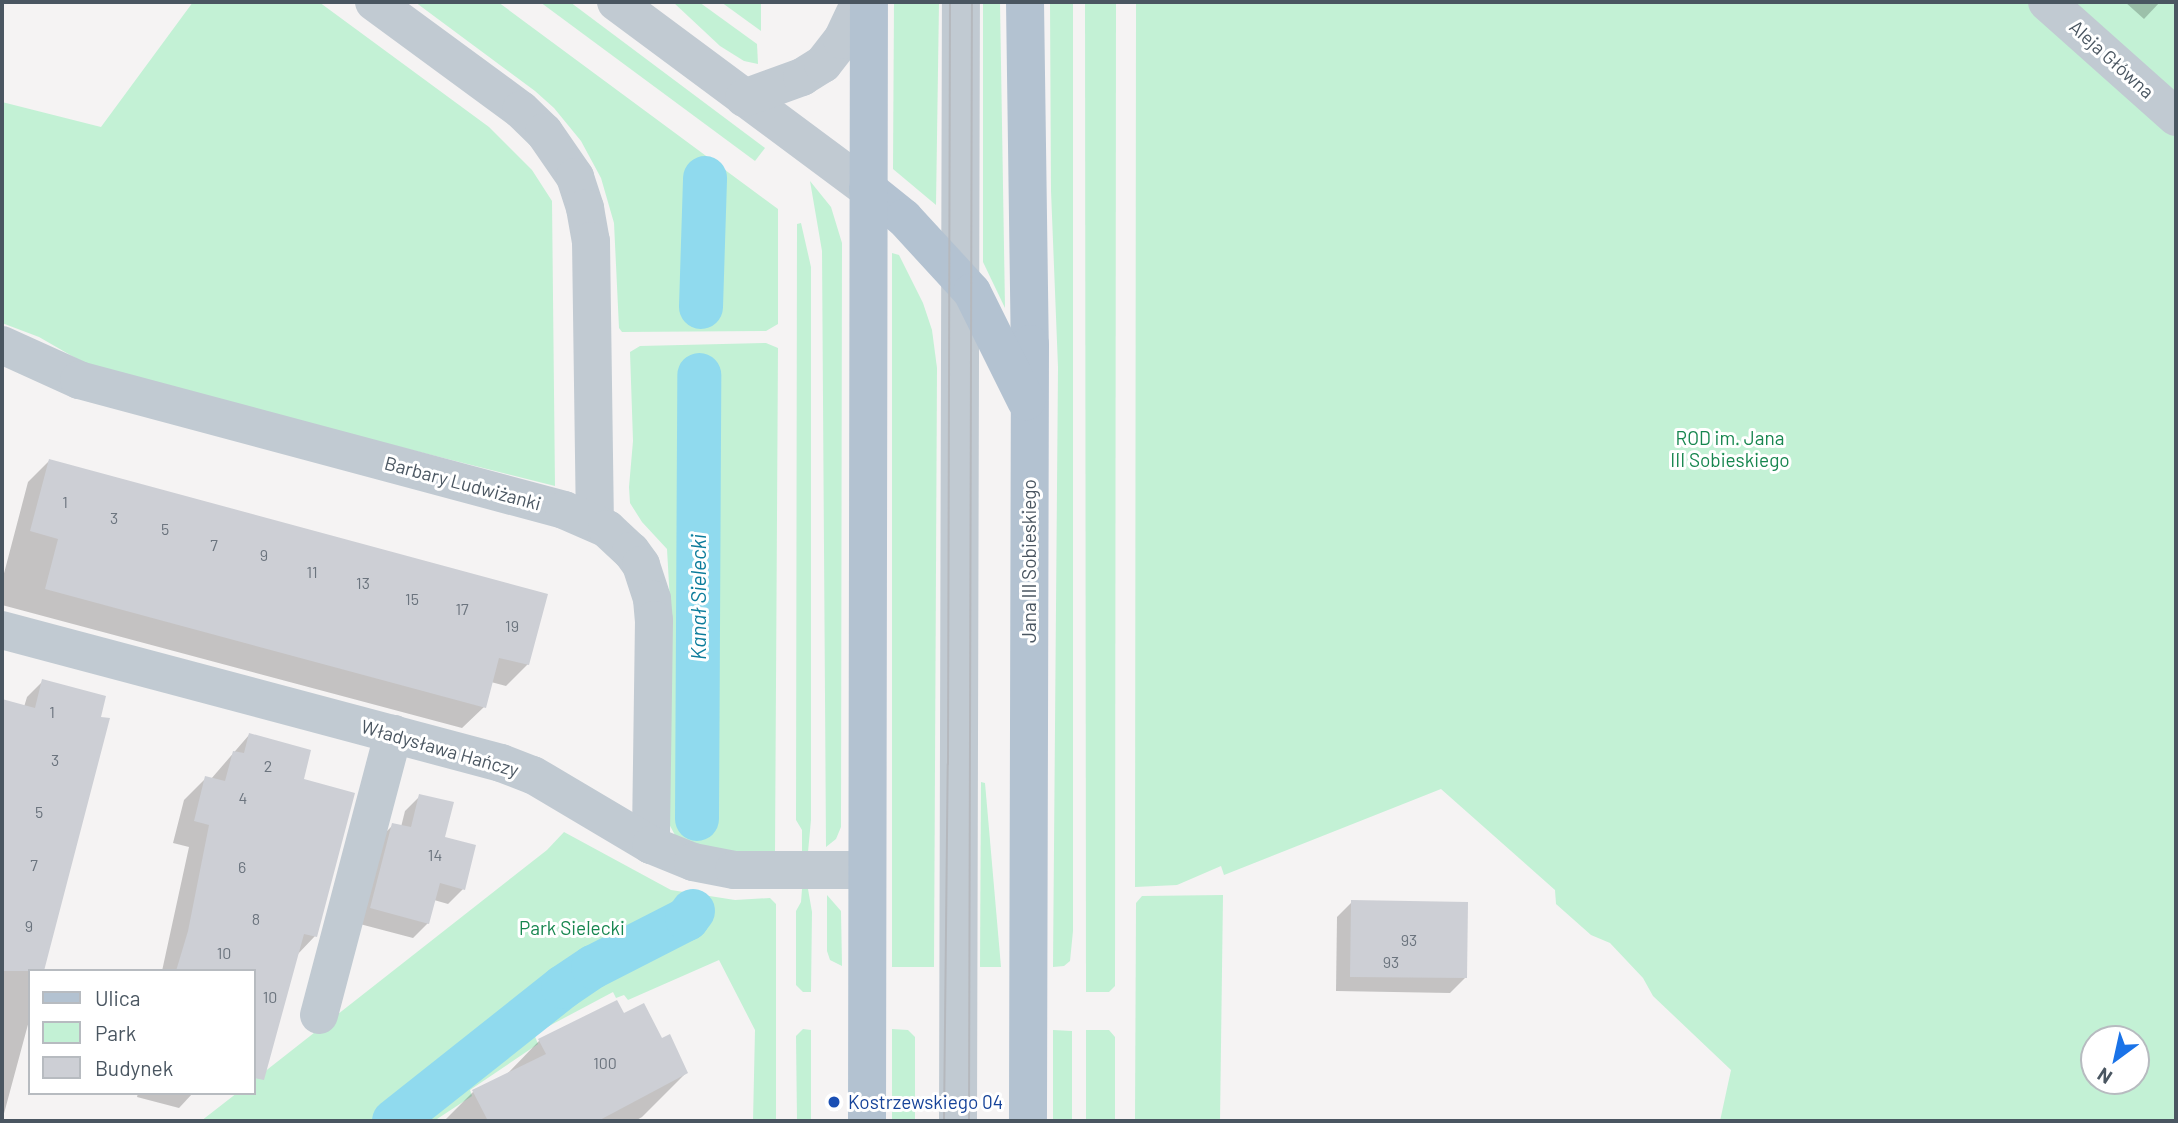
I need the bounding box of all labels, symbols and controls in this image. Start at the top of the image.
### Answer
street label: Aleja Główna [2065,15,2159,103]
park label: ROD im. Jana III Sobieskiego [1670,427,1790,471]
street label: Barbary Ludwiżanki [382,451,544,515]
street label: Jana III Sobieskiego [1018,479,1040,643]
house number: 1 [62,492,68,512]
house number: 3 [110,508,118,528]
house number: 5 [161,519,169,539]
water label: Kanał Sielecki [685,534,711,660]
house number: 7 [210,535,218,555]
house number: 9 [260,545,268,565]
house number: 11 [306,562,318,582]
house number: 13 [356,573,370,593]
house number: 15 [405,589,419,609]
house number: 17 [455,599,469,619]
house number: 19 [505,616,519,636]
house number: 1 [49,702,55,722]
street label: Władysława Hańczy [358,715,522,781]
house number: 3 [51,750,59,770]
house number: 2 [264,756,272,776]
house number: 4 [239,788,247,808]
house number: 5 [35,802,43,822]
house number: 14 [428,845,442,865]
house number: 7 [30,855,38,875]
house number: 6 [238,857,246,877]
house number: 8 [252,909,260,929]
house number: 9 [25,916,33,936]
park label: Park Sielecki [519,917,625,939]
house number: 93 [1401,930,1417,950]
house number: 10 [217,943,231,963]
house number: 93 [1383,952,1399,972]
legend [28,969,256,1095]
text: Ulica [95,985,140,1010]
house number: 10 [263,987,277,1007]
text: Park [95,1020,136,1045]
north arrow [2080,1025,2150,1095]
house number: 100 [593,1053,617,1073]
text: Budynek [95,1055,173,1080]
text: N [2093,1063,2116,1089]
place label: Kostrzewskiego 04 [848,1091,1003,1113]
marker: Kostrzewskiego 04 [826,1094,842,1110]

